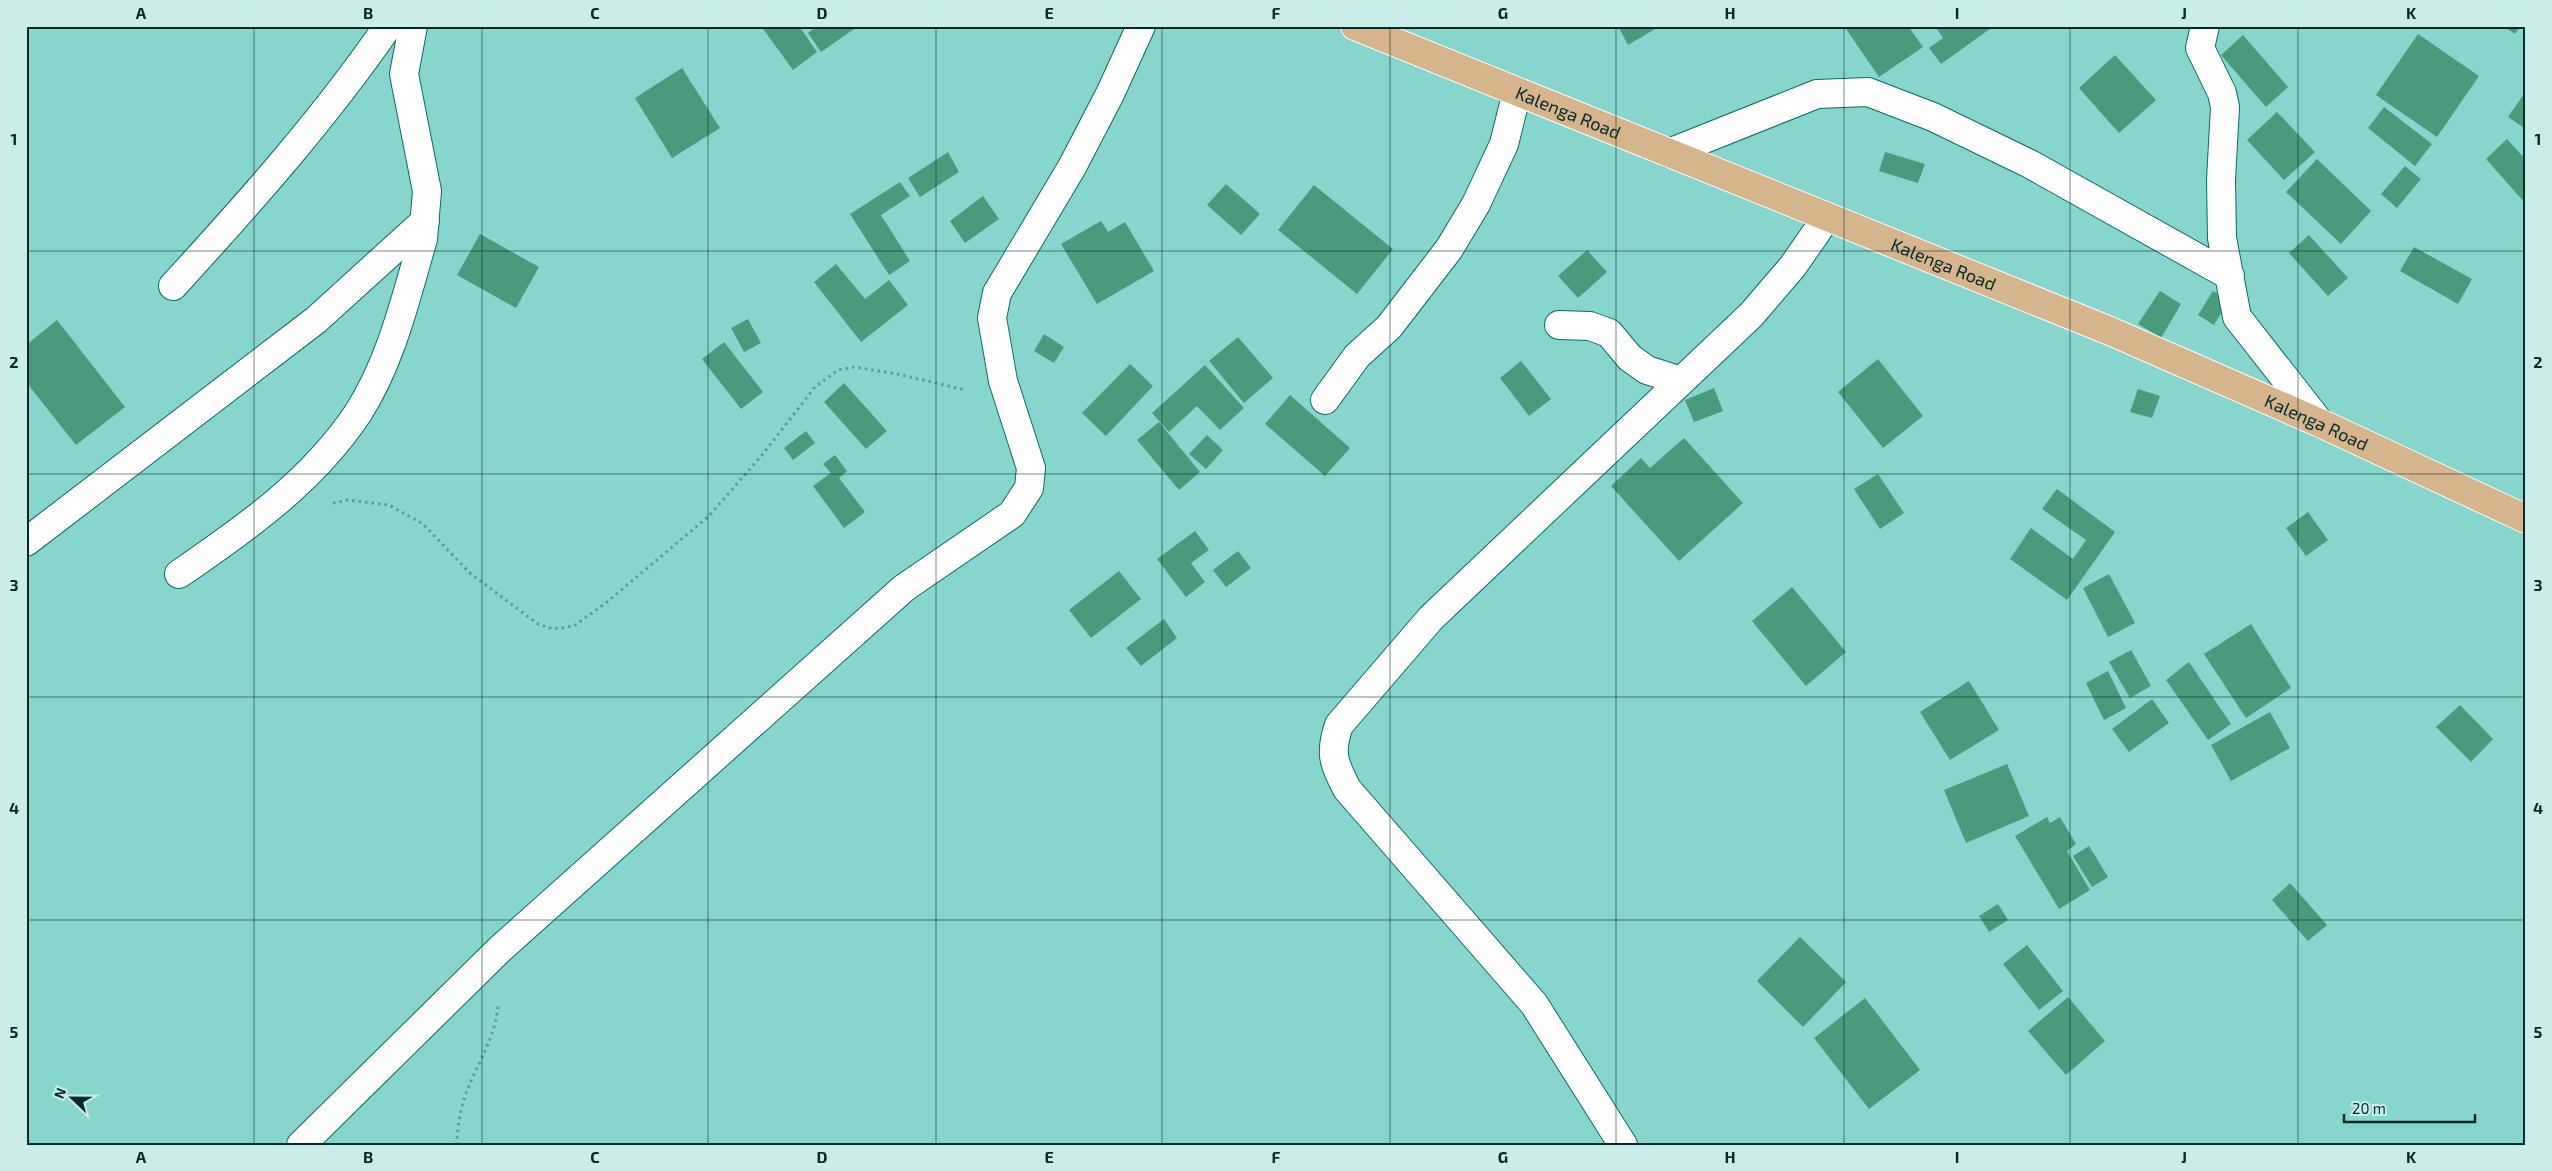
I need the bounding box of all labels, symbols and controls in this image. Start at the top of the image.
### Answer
text: A [136,3,147,22]
text: B [363,3,373,22]
text: C [590,3,600,22]
text: D [817,3,828,22]
text: E [1044,3,1054,22]
text: F [1272,3,1281,22]
text: G [1498,3,1508,22]
text: H [1724,3,1736,22]
text: I [1955,3,1959,22]
text: J [2181,3,2187,22]
text: K [2406,3,2417,22]
street label: Kalenga Road [1512,81,1624,143]
text: 1 [11,129,17,148]
text: 1 [2535,129,2541,148]
street label: Kalenga Road [1888,233,2000,295]
text: 2 [9,352,19,371]
text: 2 [2533,352,2543,371]
street label: Kalenga Road [2261,389,2372,455]
text: 3 [9,575,19,594]
text: 3 [2533,575,2543,594]
text: 4 [9,798,19,817]
text: 4 [2533,798,2543,817]
text: 5 [10,1022,19,1041]
text: 5 [2534,1022,2543,1041]
north arrow [48,1074,98,1124]
text: N [50,1085,69,1101]
scale bar [2344,1091,2476,1123]
text: 20 m [2352,1099,2386,1117]
text: A [136,1147,147,1166]
text: B [363,1147,373,1166]
text: C [590,1147,600,1166]
text: D [817,1147,828,1166]
text: E [1044,1147,1054,1166]
text: F [1272,1147,1281,1166]
text: G [1498,1147,1508,1166]
text: H [1724,1147,1736,1166]
text: I [1955,1147,1959,1166]
text: J [2181,1147,2187,1166]
text: K [2406,1147,2417,1166]

